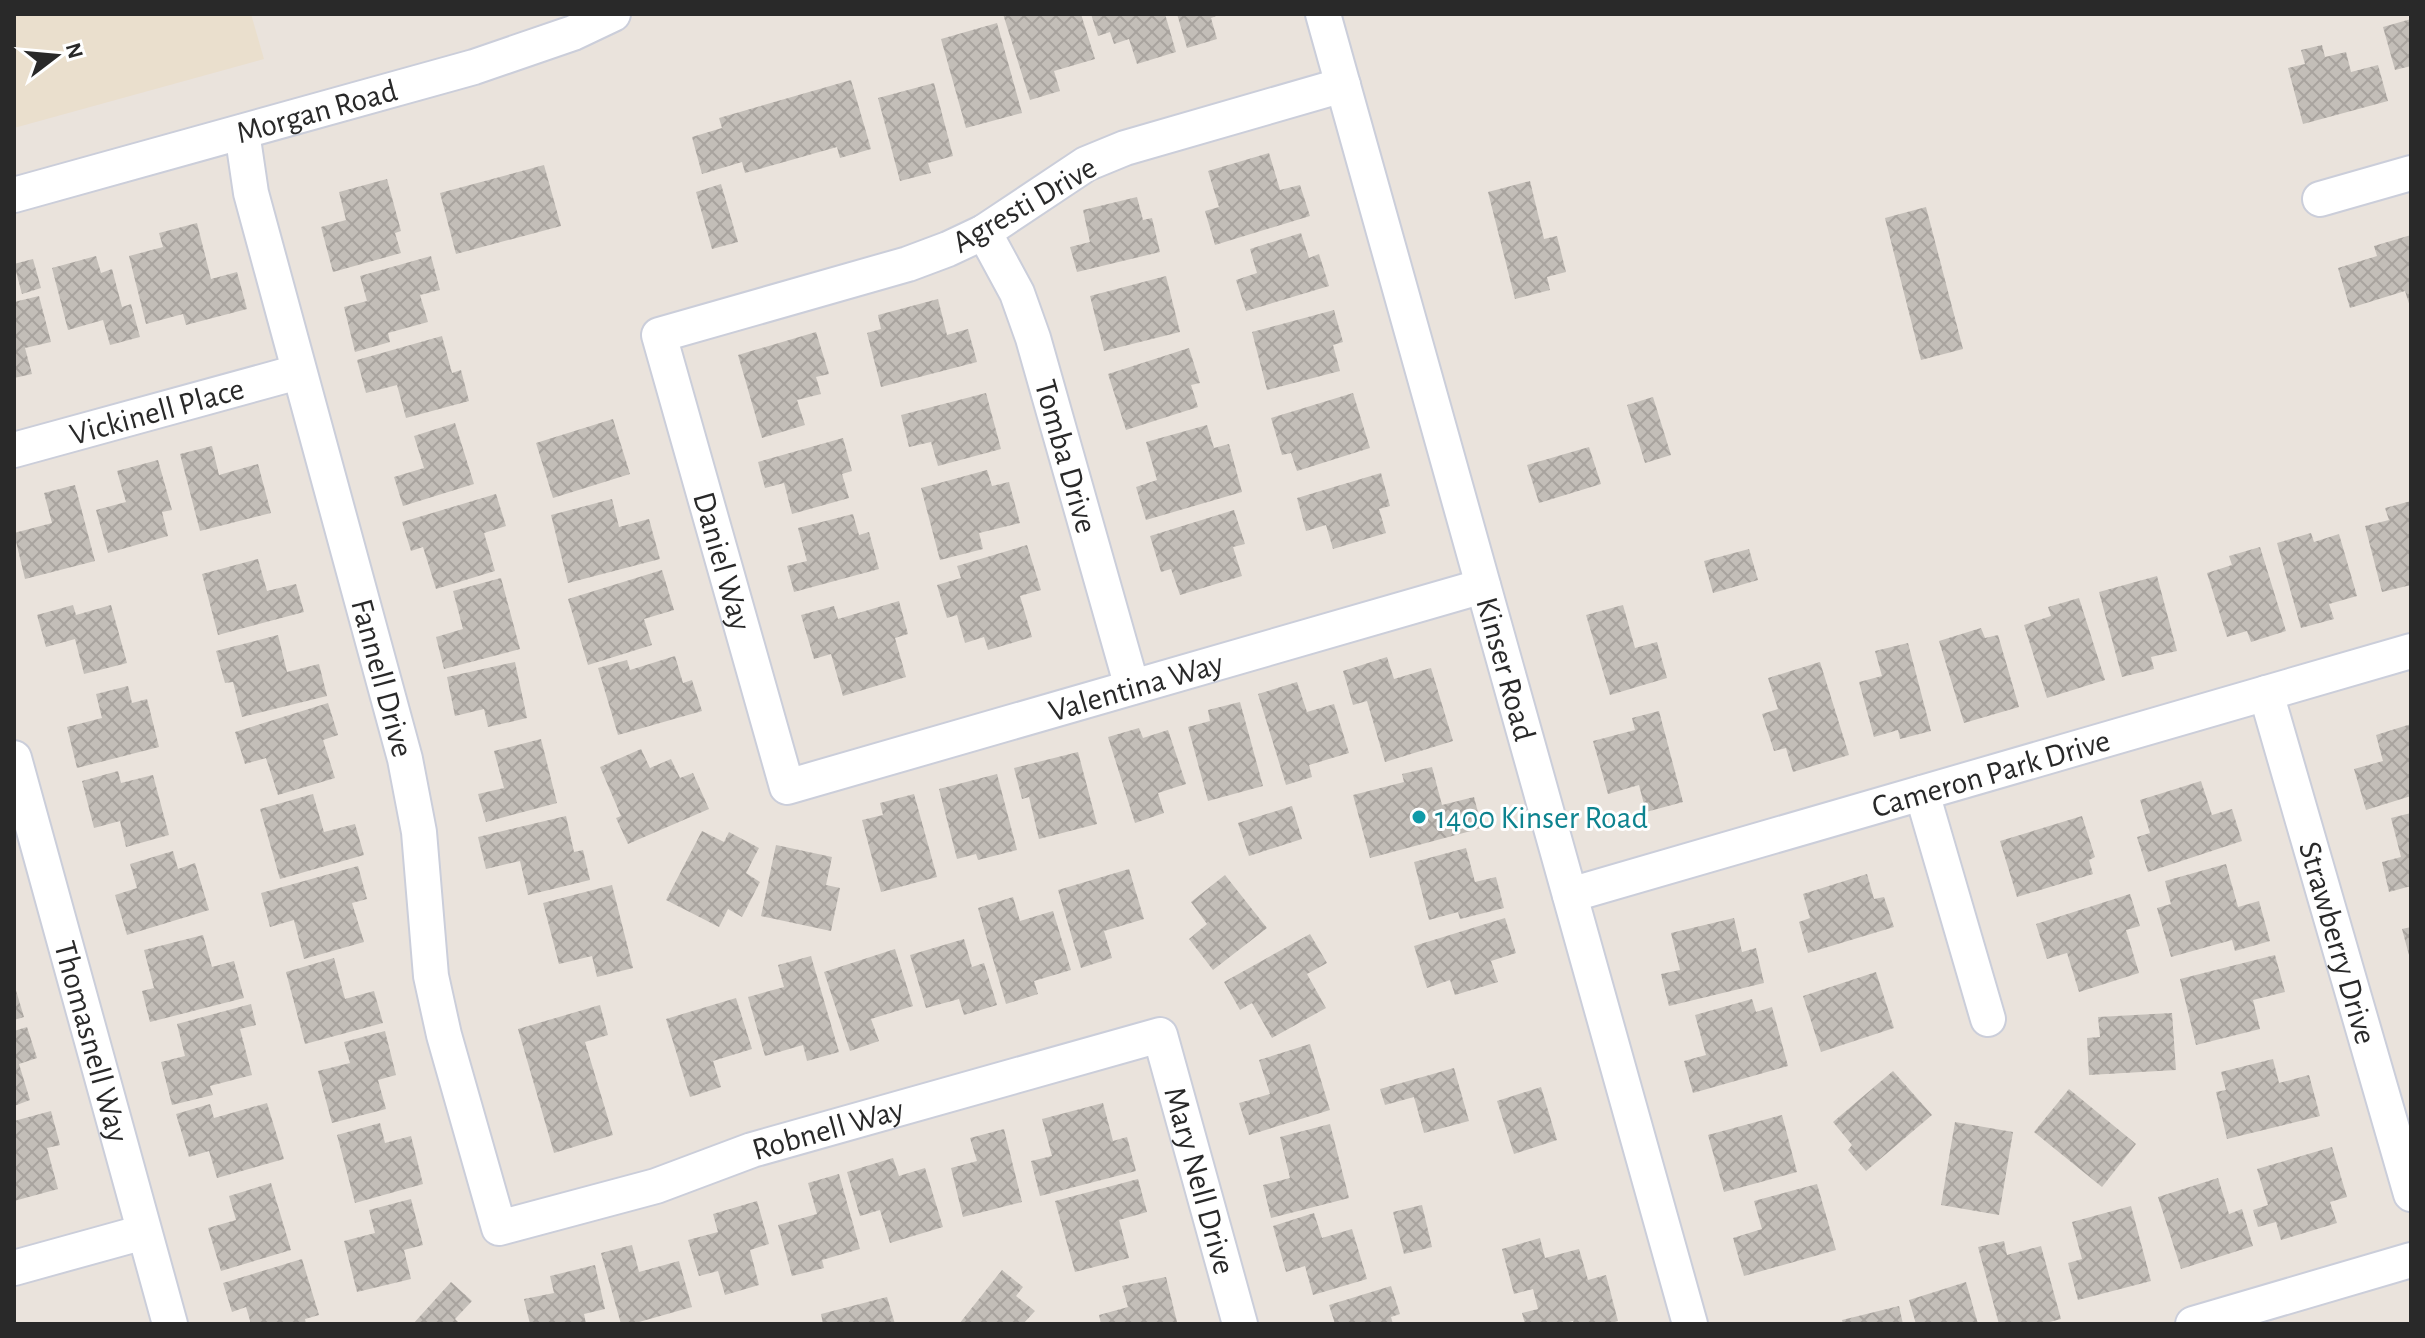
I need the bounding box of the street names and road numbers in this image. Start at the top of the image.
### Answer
street label: Morgan Road [233,74,401,149]
street label: Agresti Drive [947,151,1102,259]
street label: Vickinell Place [66,373,248,451]
street label: Tomba Drive [1029,376,1102,537]
street label: Daniel Way [687,488,757,634]
street label: Kinser Road [1470,594,1541,744]
street label: Fannell Drive [345,595,419,761]
street label: Valentina Way [1045,647,1227,728]
street label: Cameron Park Drive [1868,724,2114,824]
street label: Strawberry Drive [2293,838,2382,1048]
street label: Thomasnell Way [48,938,134,1146]
street label: Mary Nell Drive [1158,1084,1240,1278]
street label: Robnell Way [749,1093,908,1166]

